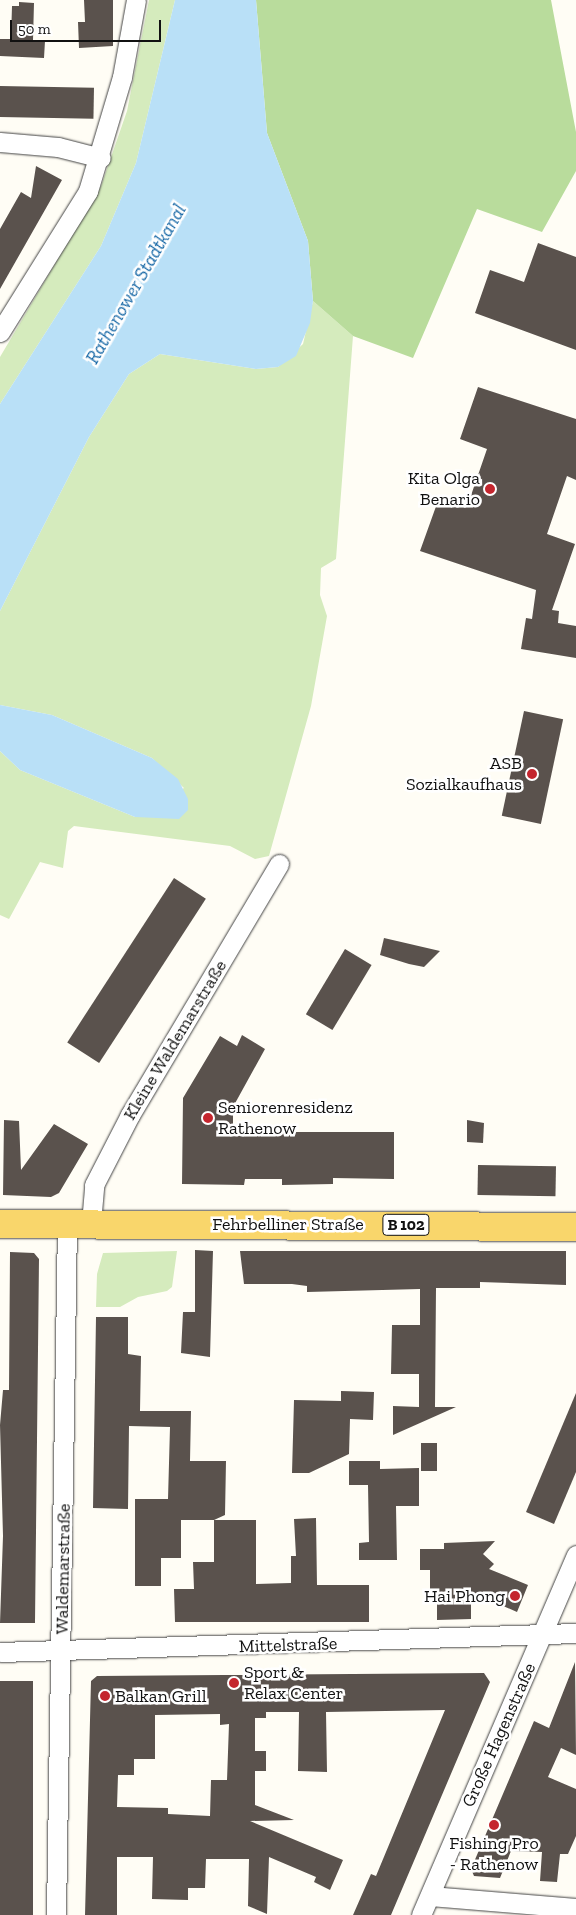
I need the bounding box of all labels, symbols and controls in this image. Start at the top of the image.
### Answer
scale bar [12,10,164,42]
text: 50 m [18,20,51,38]
water label: Rathenower Stadtkanal [81,200,191,368]
place label: Kita Olga Benario [408,468,480,510]
marker: Kita Olga Benario [484,483,496,495]
place label: ASB Sozialkaufhaus [406,753,522,796]
marker: ASB Sozialkaufhaus [526,768,538,780]
street label: Kleine Waldemarstraße [119,956,231,1124]
place label: Seniorenresidenz Rathenow [218,1097,353,1140]
marker: Seniorenresidenz Rathenow [202,1112,214,1124]
road number: B 102 [382,1212,430,1238]
street label: Fehrbelliner Straße [212,1213,364,1235]
street label: Waldemarstraße [51,1503,75,1635]
place label: Hai Phong [424,1585,505,1607]
marker: Hai Phong [509,1590,521,1602]
street label: Mittelstraße [238,1632,338,1658]
street label: Große Hagenstraße [458,1660,540,1810]
place label: Sport & Relax Center [244,1662,343,1705]
marker: Sport & Relax Center [228,1677,240,1689]
place label: Balkan Grill [115,1685,206,1707]
marker: Balkan Grill [99,1690,111,1702]
marker: Fishing Pro - Rathenow [488,1819,500,1831]
place label: Fishing Pro - Rathenow [449,1833,539,1876]

